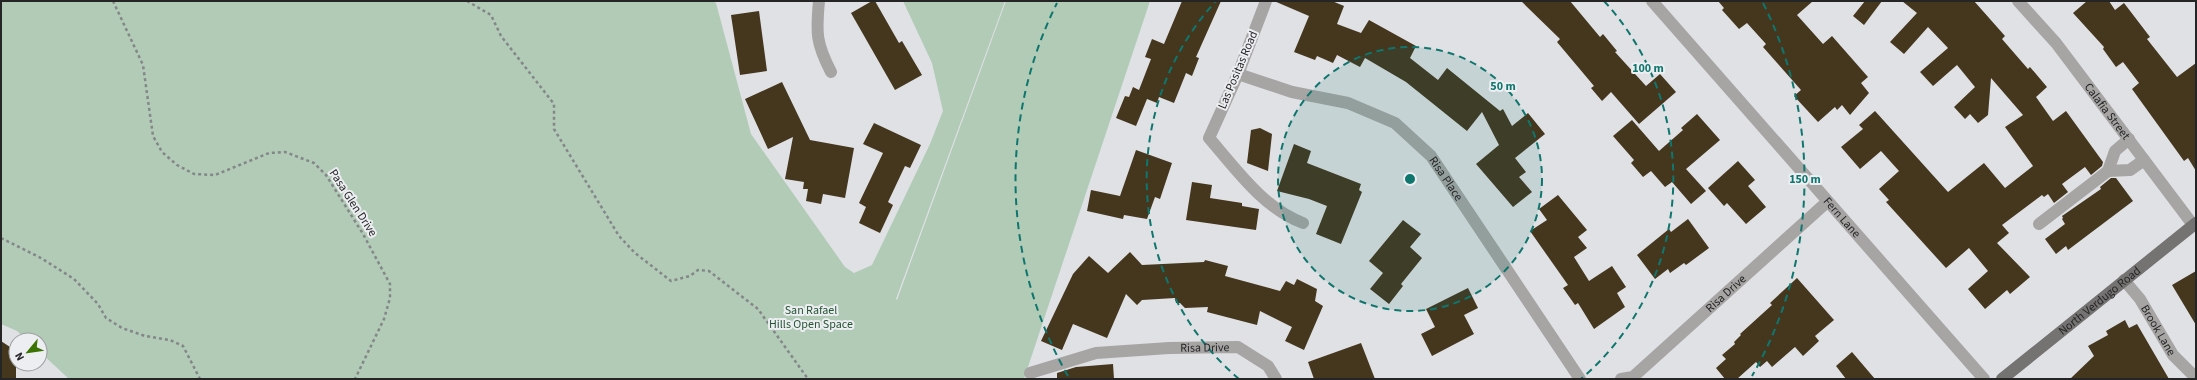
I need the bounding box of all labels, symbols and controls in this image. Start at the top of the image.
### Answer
street label: Las Positas Road [1214,28,1262,112]
text: 100 m [1632,60,1664,77]
text: 50 m [1490,78,1516,95]
street label: Calafia Street [2080,79,2134,143]
street label: Risa Place [1425,153,1467,204]
street label: Pasa Glen Drive [325,166,381,240]
text: 150 m [1789,171,1821,188]
centre of rings [1403,172,1417,186]
street label: Fern Lane [1819,193,1865,242]
street label: North Verdugo Road [2055,262,2144,339]
street label: Risa Drive [1702,271,1750,316]
street label: Brook Lane [2137,301,2180,359]
park label: San Rafael Hills Open Space [769,302,853,333]
north arrow [8,332,48,372]
street label: Risa Drive [1180,339,1230,356]
text: N [11,350,28,363]

